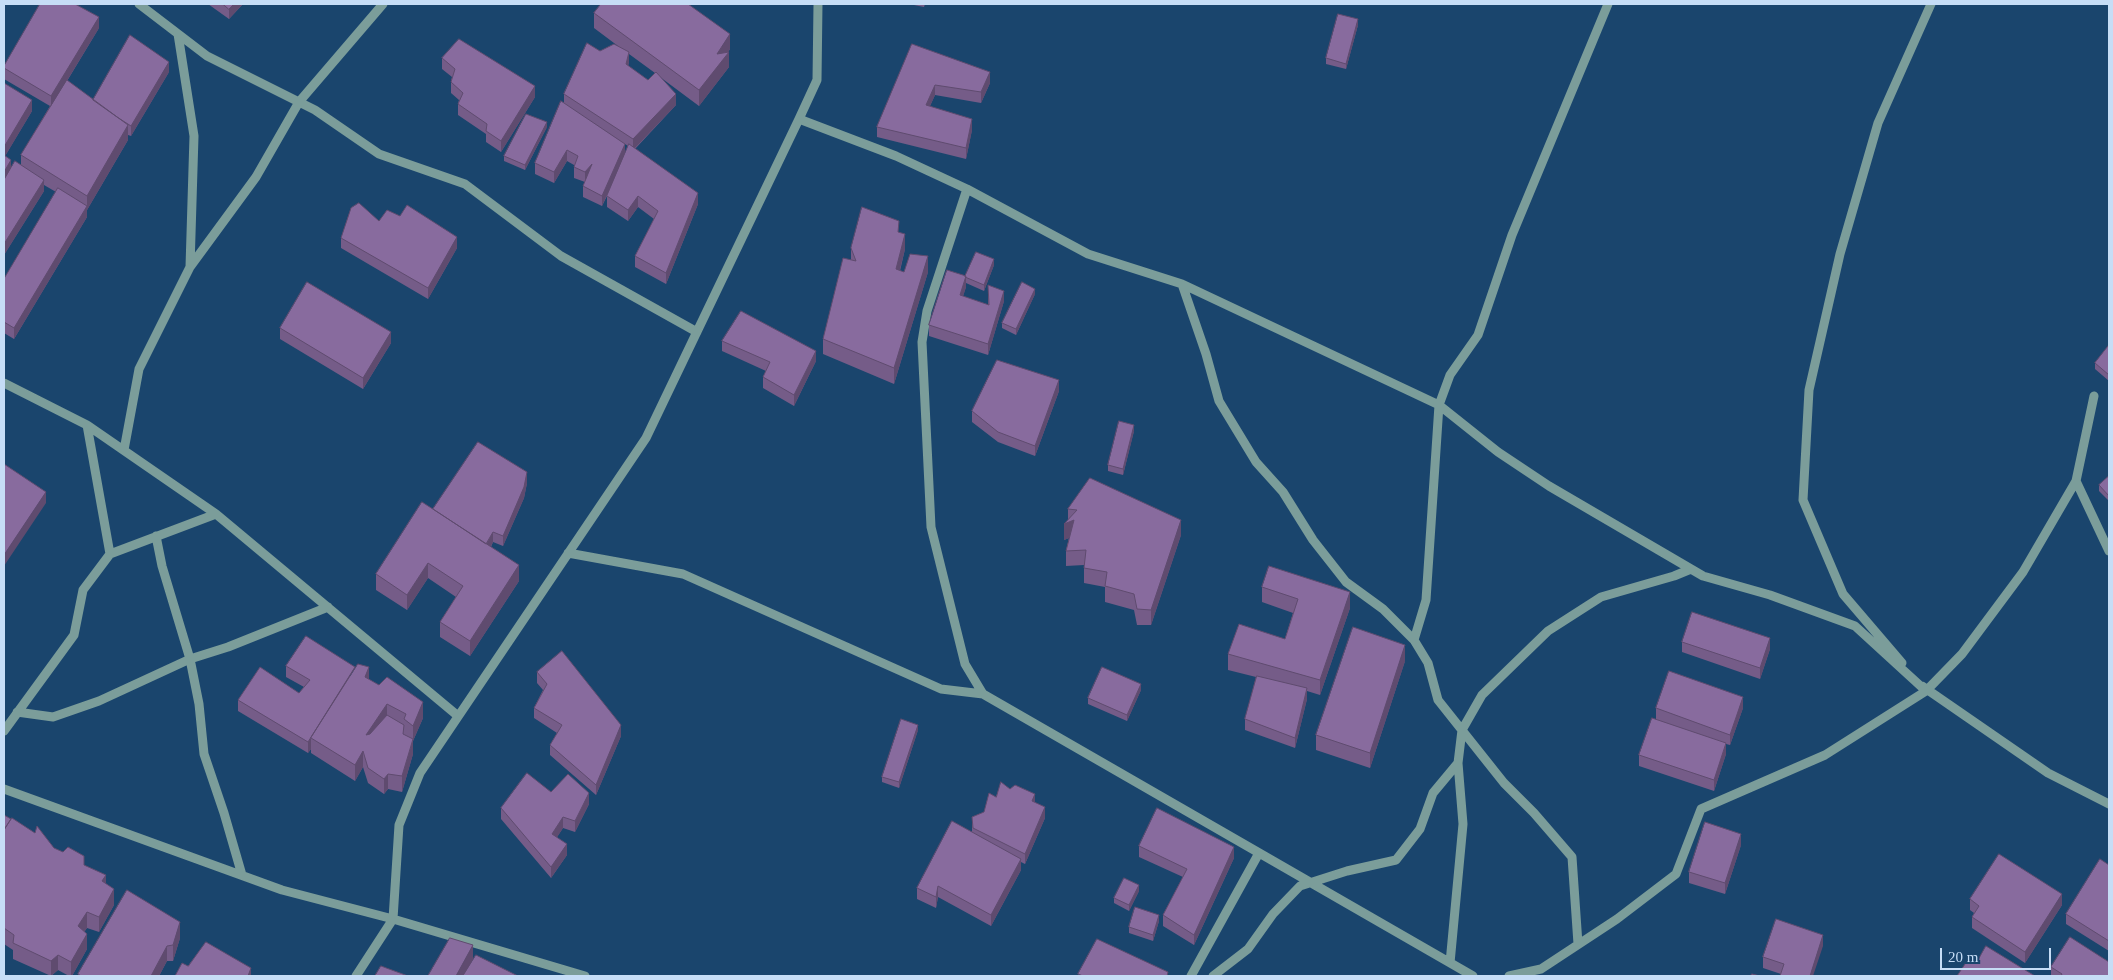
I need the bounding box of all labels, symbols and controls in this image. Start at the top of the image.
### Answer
scale bar [1943,938,2054,970]
text: 20 m [1948,949,1978,965]

